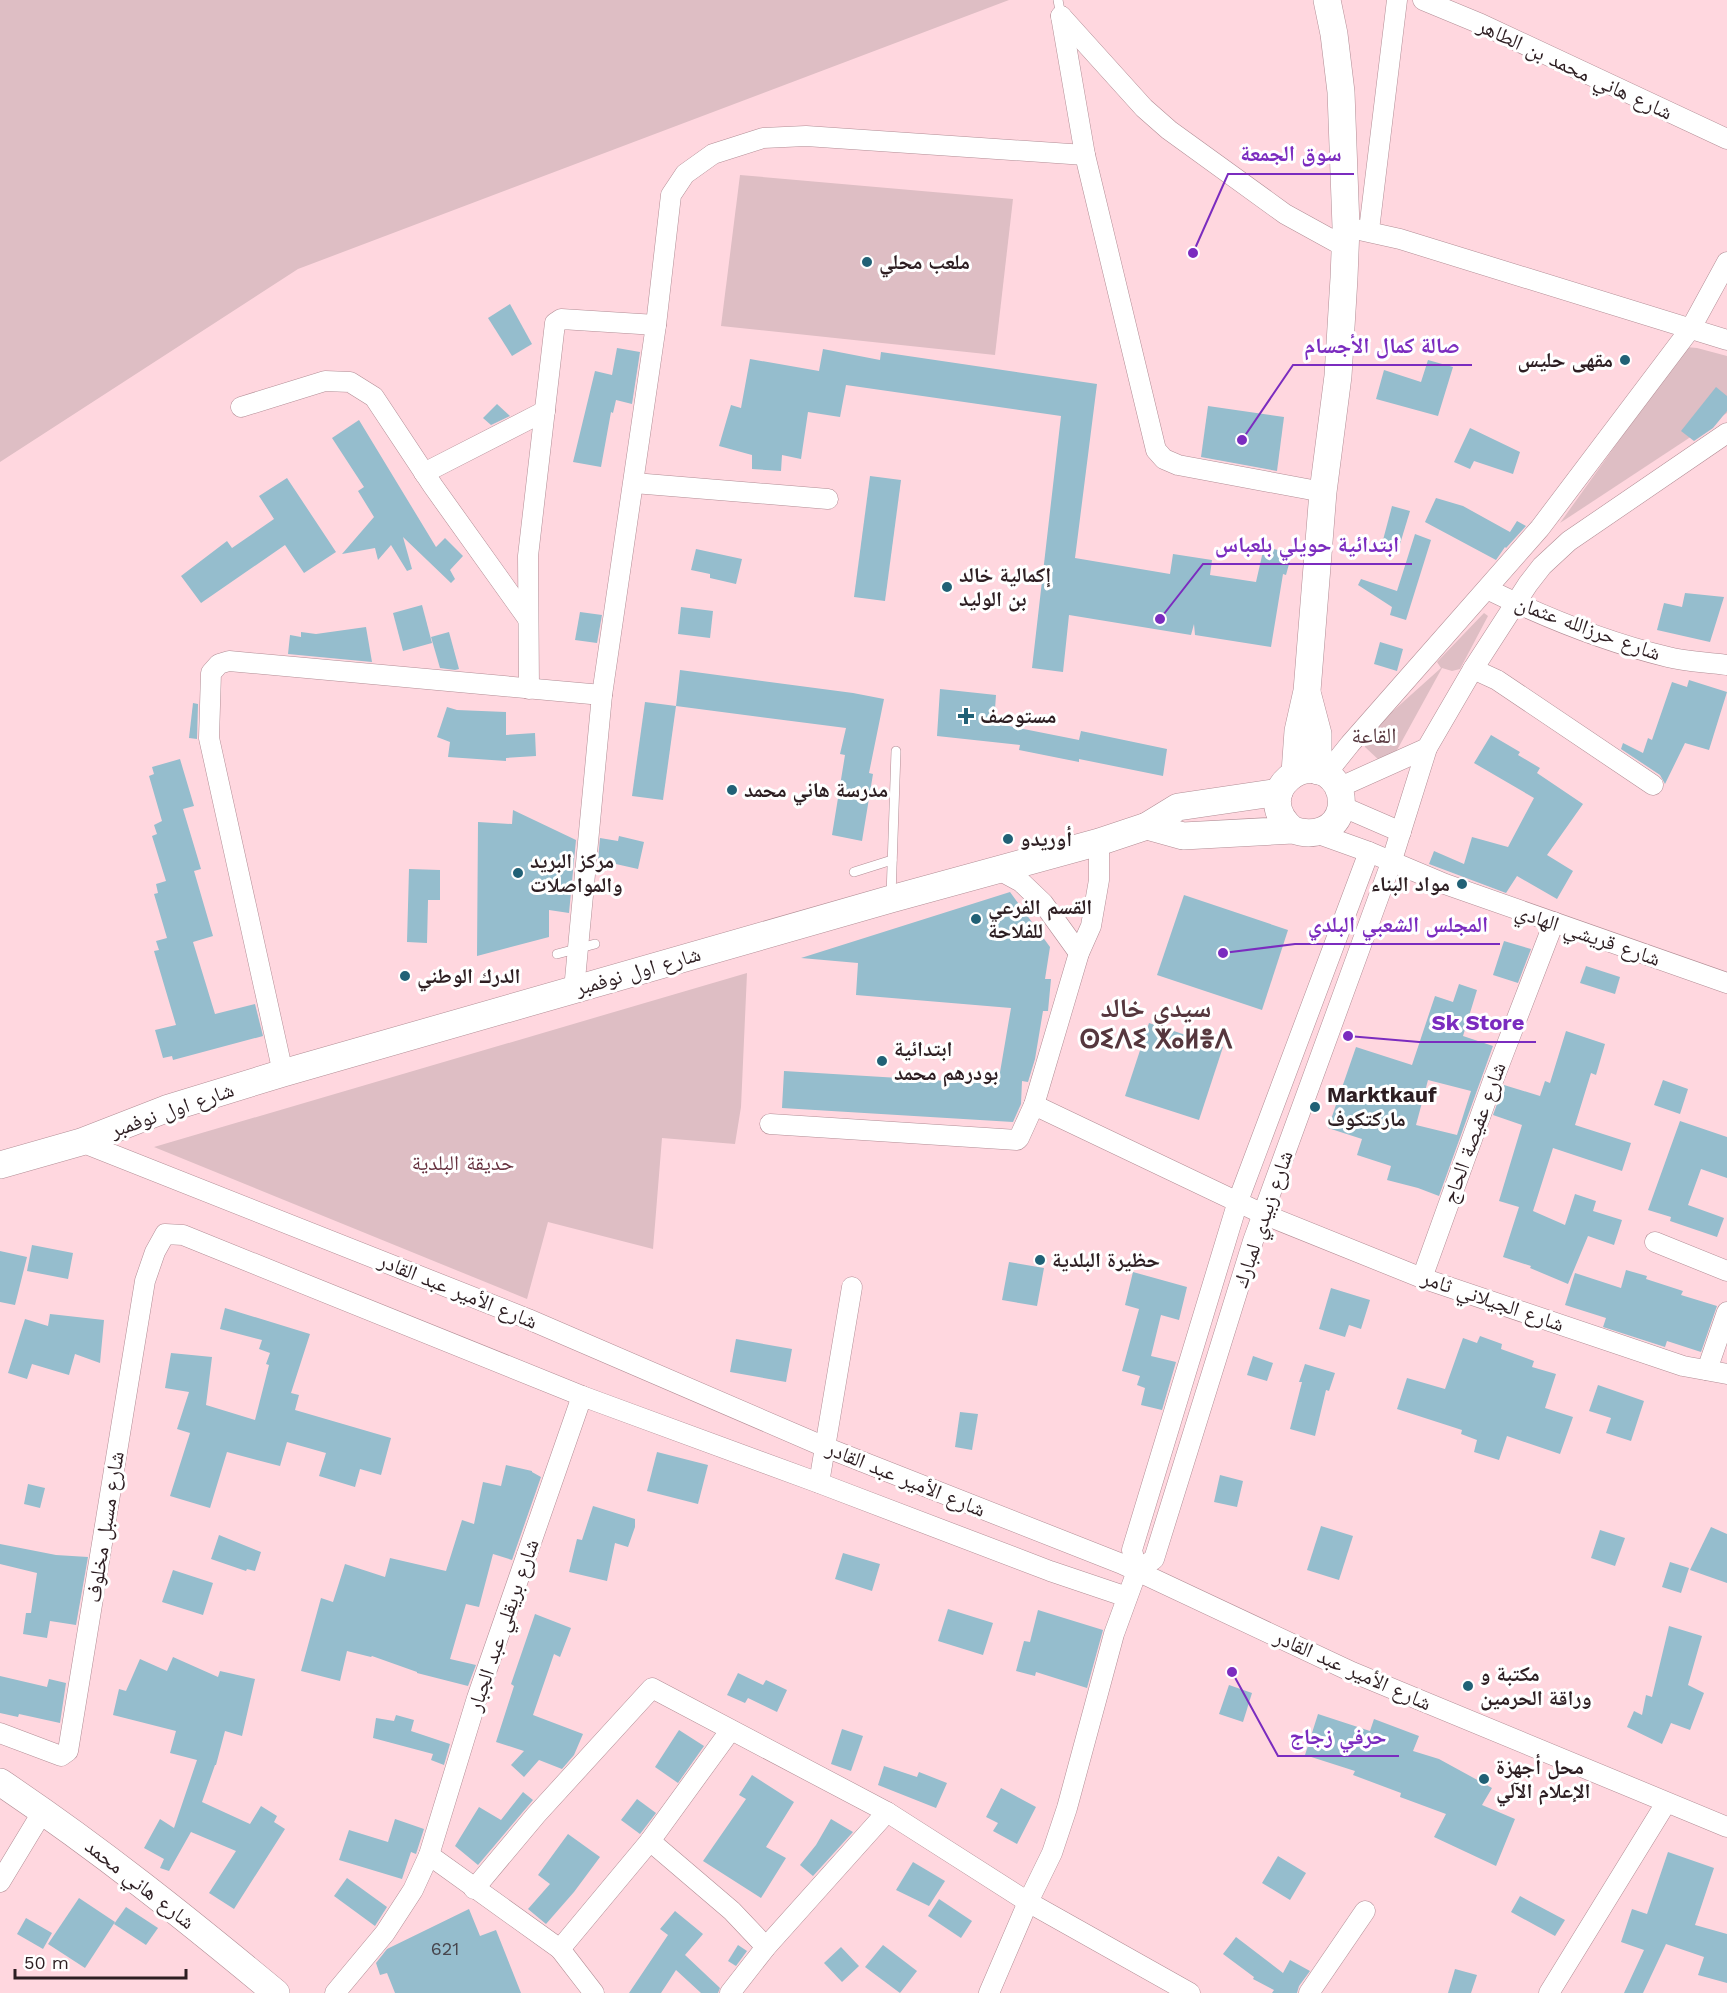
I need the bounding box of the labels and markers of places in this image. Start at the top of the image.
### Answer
callout: سوق الجمعة [1228,134,1354,174]
place label: ملعب محلي [879,249,970,278]
marker: ملعب محلي [860,255,874,269]
callout: صالة كمال الأجسام [1293,325,1472,365]
place label: مقهى حليس [1517,347,1613,373]
marker: مقهى حليس [1618,353,1632,367]
callout: ابتدائية حويلي بلعباس [1203,524,1412,564]
place label: إكمالية خالد بن الوليد [959,562,1051,612]
marker: إكمالية خالد بن الوليد [940,580,954,594]
place label: مستوصف [980,703,1057,728]
marker: مستوصف [957,707,975,725]
place label: مدرسة هاني محمد [744,777,888,806]
marker: مدرسة هاني محمد [725,783,739,797]
place label: أوريدو [1020,825,1072,851]
marker: أوريدو [1001,832,1015,846]
place label: مركز البريد والمواصلات [530,848,623,897]
marker: مركز البريد والمواصلات [511,866,525,880]
place label: مواد البناء [1370,871,1450,896]
marker: مواد البناء [1455,877,1469,891]
place label: القسم الفرعي للفلاحة [988,894,1092,943]
callout: المجلس الشعبي البلدي [1295,904,1500,944]
marker: القسم الفرعي للفلاحة [969,912,983,926]
place label: الدرك الوطني [417,963,521,992]
marker: الدرك الوطني [398,969,412,983]
callout: Sk Store [1419,1002,1536,1042]
place label: ابتدائية بودرهم محمد [894,1036,998,1087]
marker: ابتدائية بودرهم محمد [875,1054,889,1068]
place label: Marktkauf ماركتكوف [1327,1082,1437,1131]
marker: Marktkauf ماركتكوف [1308,1100,1322,1114]
place label: حظيرة البلدية [1052,1247,1160,1272]
marker: حظيرة البلدية [1033,1253,1047,1267]
place label: مكتبة و وراقة الحرمين [1480,1661,1592,1711]
marker: مكتبة و وراقة الحرمين [1461,1679,1475,1693]
callout: حرفي زجاج [1278,1716,1399,1756]
place label: محل أجهزة الإعلام الآلي [1496,1753,1591,1807]
marker: محل أجهزة الإعلام الآلي [1477,1772,1491,1786]

